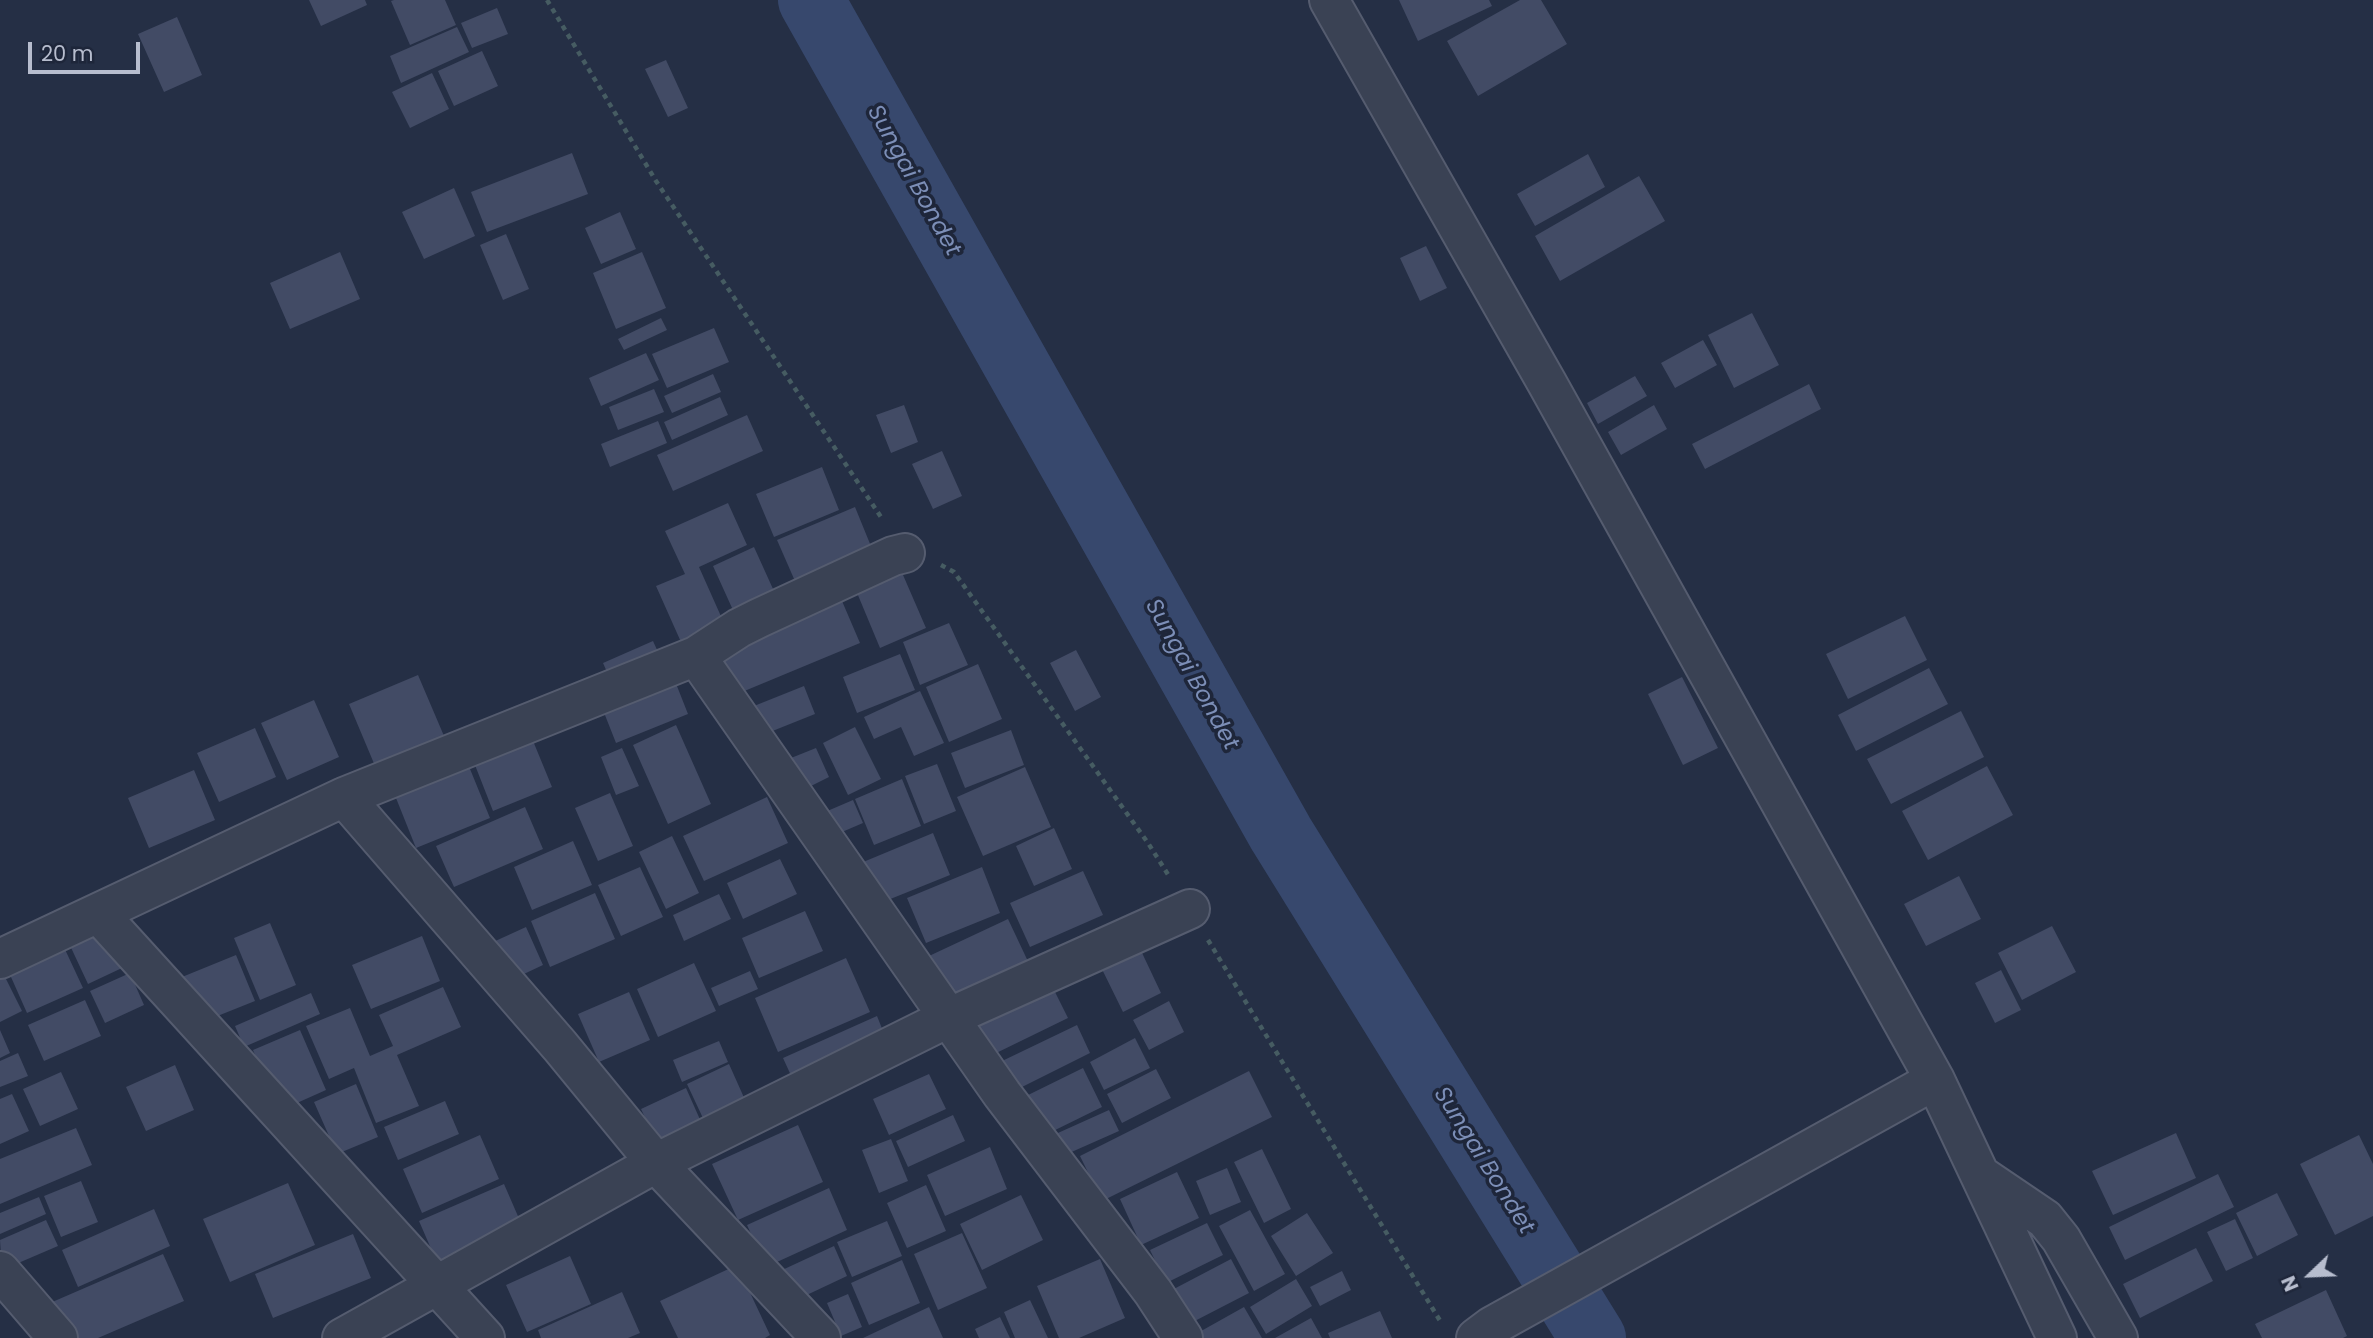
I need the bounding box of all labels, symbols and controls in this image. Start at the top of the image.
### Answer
scale bar [32,28,144,72]
text: 20 m [41,39,94,68]
water label: Sungai Bondet [860,101,966,261]
water label: Sungai Bondet [1138,595,1244,755]
water label: Sungai Bondet [1427,1082,1539,1240]
north arrow [2275,1240,2345,1310]
text: N [2275,1272,2305,1295]

